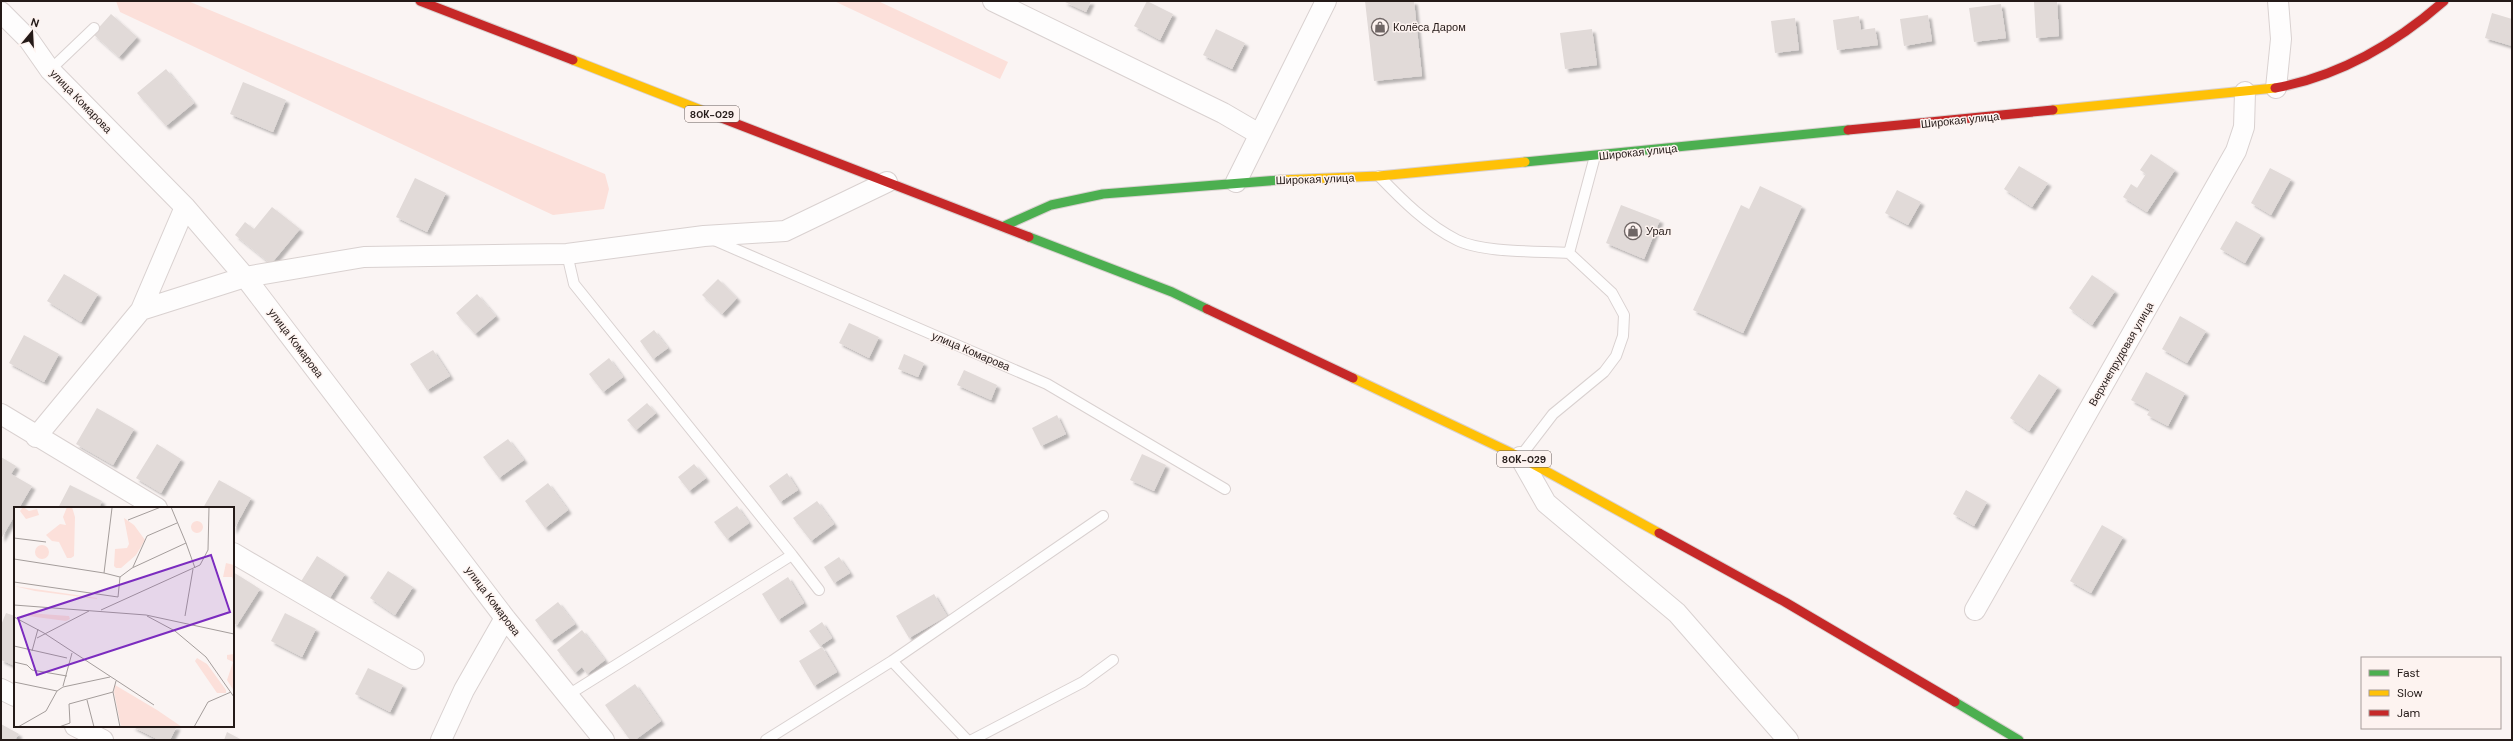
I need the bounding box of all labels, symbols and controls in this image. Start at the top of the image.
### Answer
north arrow [12,12,52,52]
text: N [29,15,41,30]
shop icon: Колёса Даром [1370,17,1390,37]
place label: Колёса Даром [1393,20,1466,34]
street label: улица Комарова [47,66,116,137]
road number: 80К-029 [685,106,739,122]
street label: Широкая улица [1920,109,2001,131]
street label: Широкая улица [1598,141,1679,163]
street label: Широкая улица [1275,171,1355,187]
shop icon: Урал [1623,221,1643,241]
place label: Урал [1646,224,1671,238]
street label: Верхнепрудовая улица [2086,299,2157,408]
street label: улица Комарова [265,305,327,381]
street label: улица Комарова [930,328,1013,374]
road number: 80К-029 [1497,451,1551,467]
inset map [14,507,234,727]
street label: улица Комарова [462,563,524,639]
legend [2361,657,2501,729]
text: Fast [2397,665,2420,681]
text: Slow [2397,685,2423,701]
text: Jam [2397,705,2420,721]

